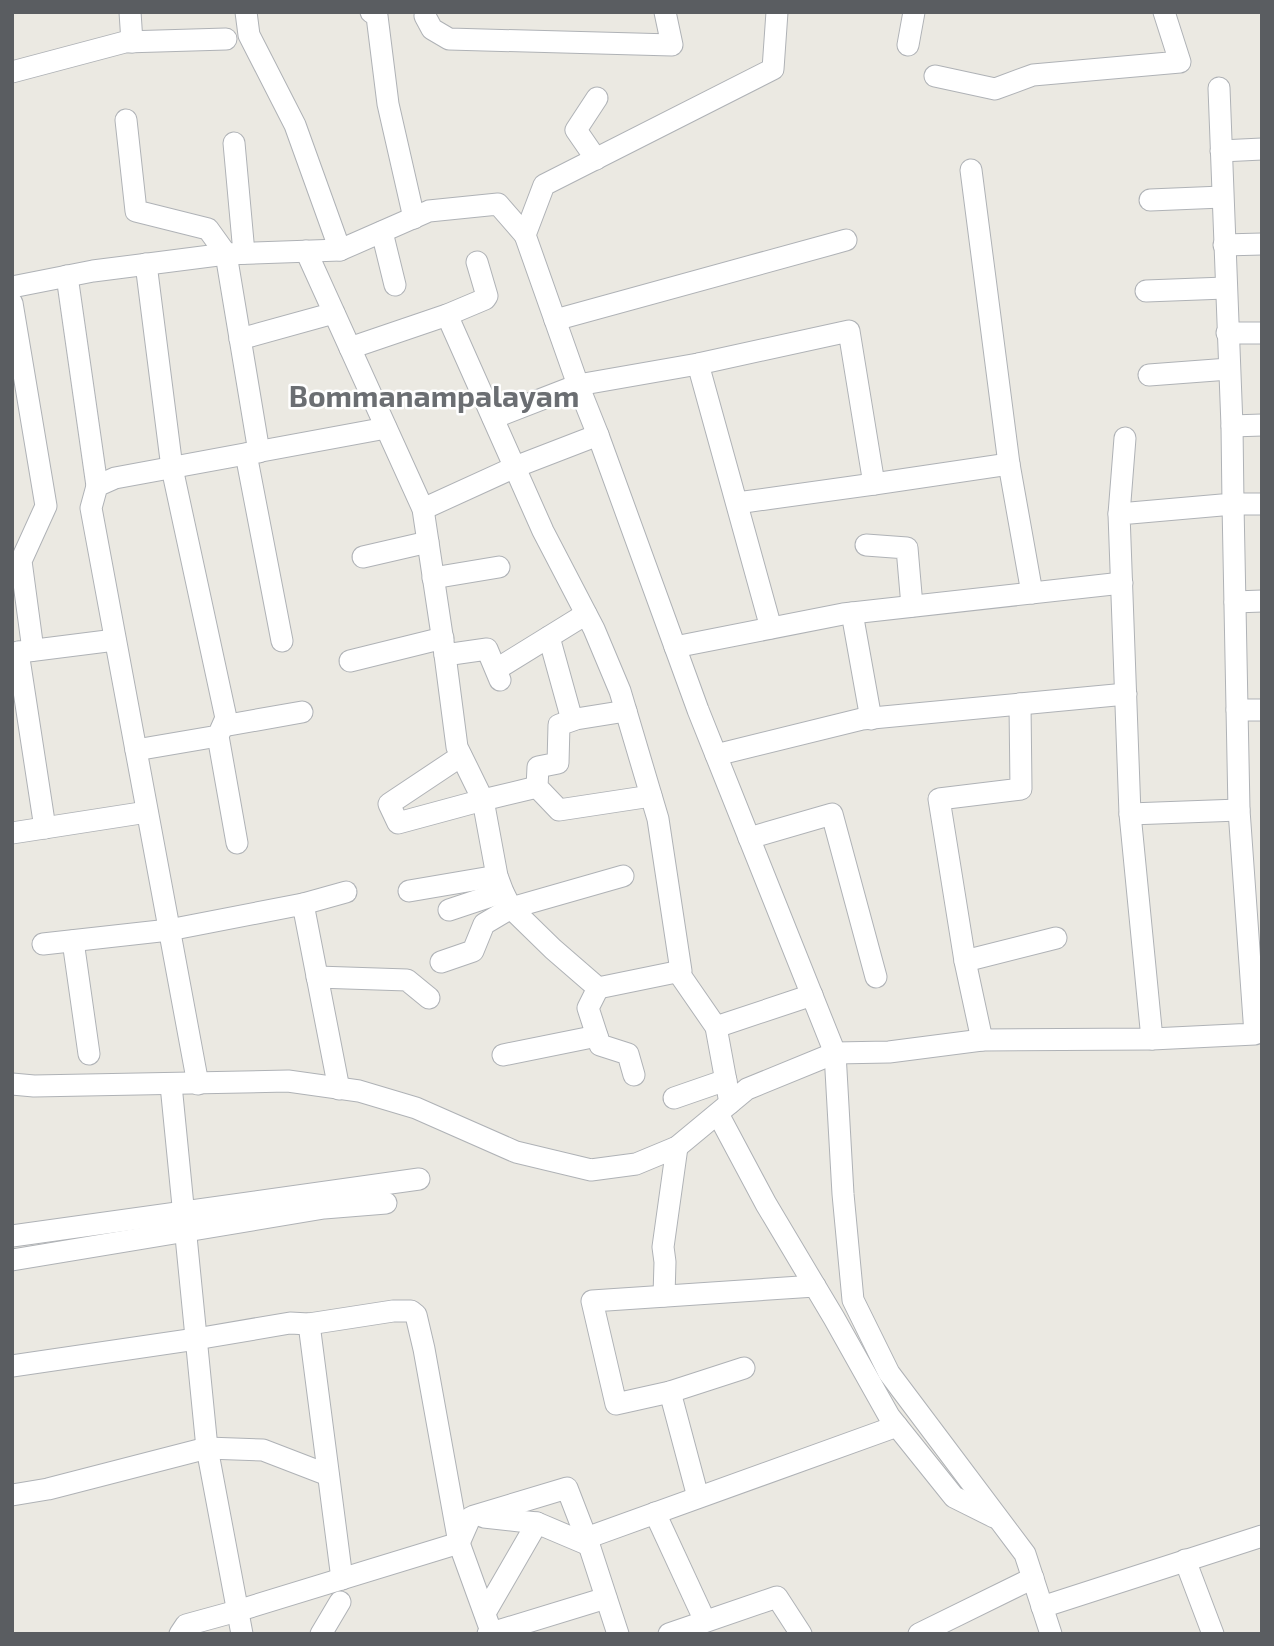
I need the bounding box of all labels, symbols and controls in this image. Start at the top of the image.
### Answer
district label: Bommanampalayam [289,377,579,414]

